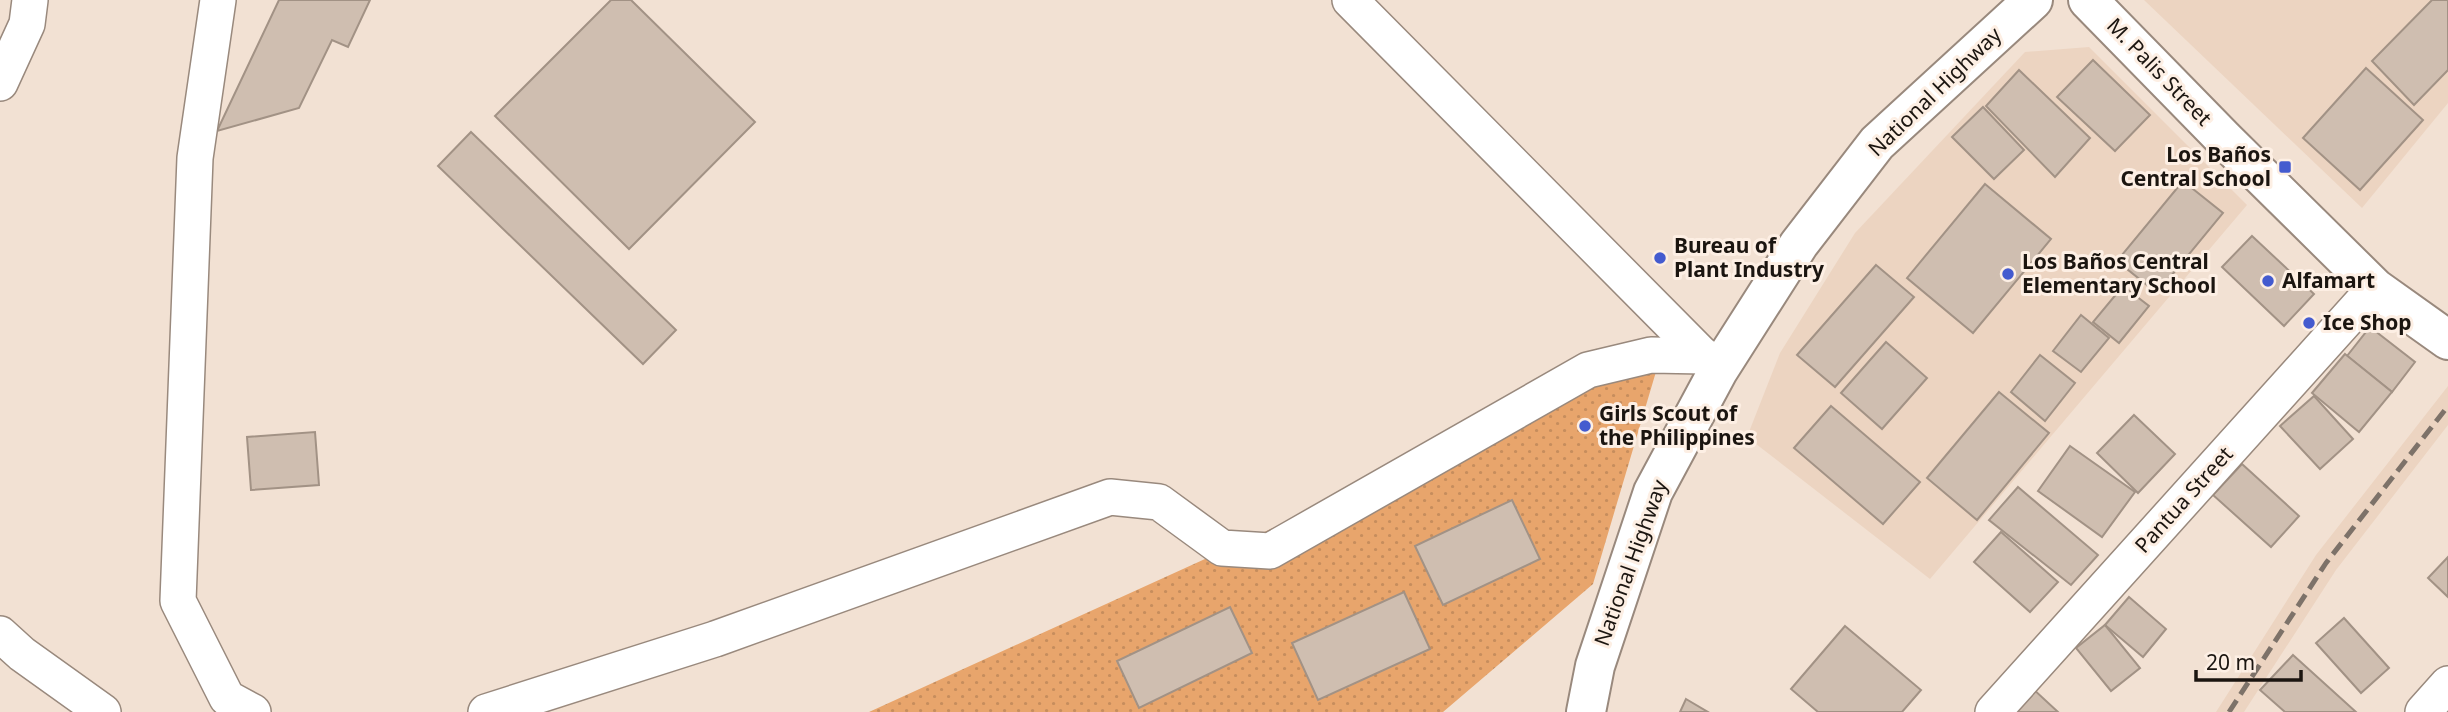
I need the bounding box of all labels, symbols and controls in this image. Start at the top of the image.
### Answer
street label: M. Palis Street [2101,11,2219,132]
street label: National Highway [1862,20,2007,162]
place label: Los Baños Central School [2120,140,2271,192]
marker: Los Baños Central School [2277,159,2293,175]
place label: Bureau of Plant Industry [1674,231,1824,283]
place label: Los Baños Central Elementary School [2022,247,2216,299]
marker: Bureau of Plant Industry [1652,250,1668,266]
marker: Los Baños Central Elementary School [2000,266,2016,282]
place label: Alfamart [2282,266,2375,294]
marker: Alfamart [2260,273,2276,289]
place label: Ice Shop [2323,308,2412,336]
marker: Ice Shop [2301,315,2317,331]
place label: Girls Scout of the Philippines [1599,399,1755,451]
marker: Girls Scout of the Philippines [1577,418,1593,434]
street label: Pantua Street [2128,440,2239,558]
street label: National Highway [1587,475,1673,650]
scale bar [2196,638,2301,682]
text: 20 m [2206,648,2255,676]

